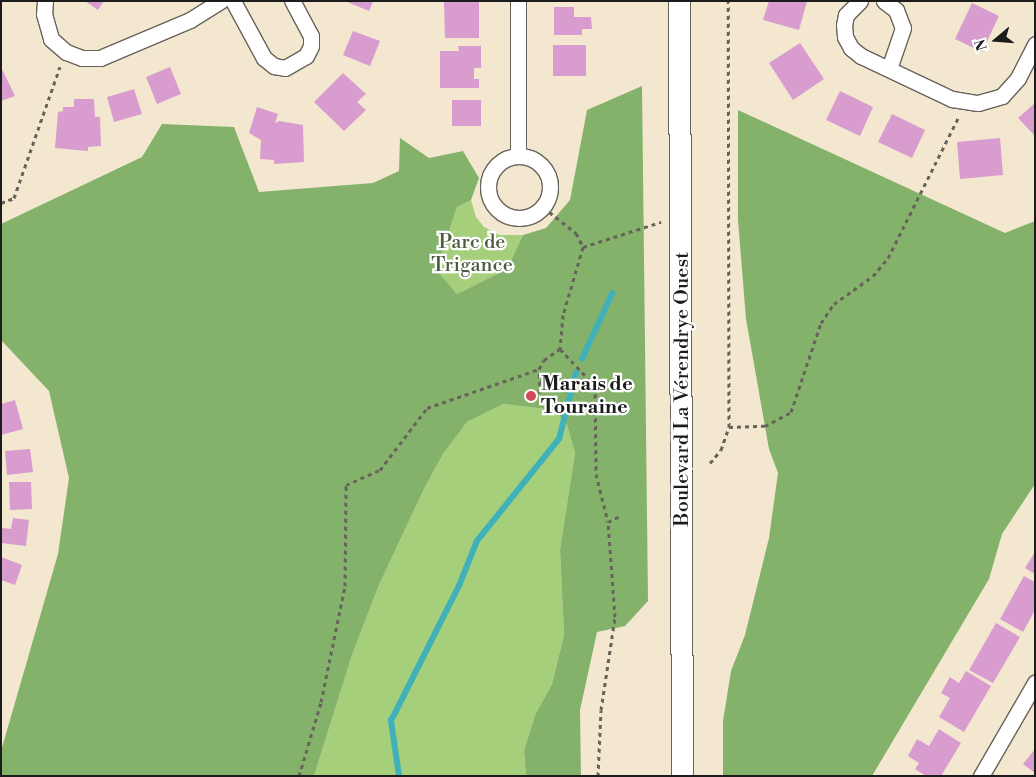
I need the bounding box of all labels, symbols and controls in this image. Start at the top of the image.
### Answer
north arrow [971,15,1021,65]
text: N [971,37,992,53]
park label: Parc de Trigance [431,230,513,277]
street label: Boulevard La Vérendrye Ouest [670,252,694,526]
place label: Marais de Touraine [541,372,633,419]
marker: Marais de Touraine [525,390,537,402]

